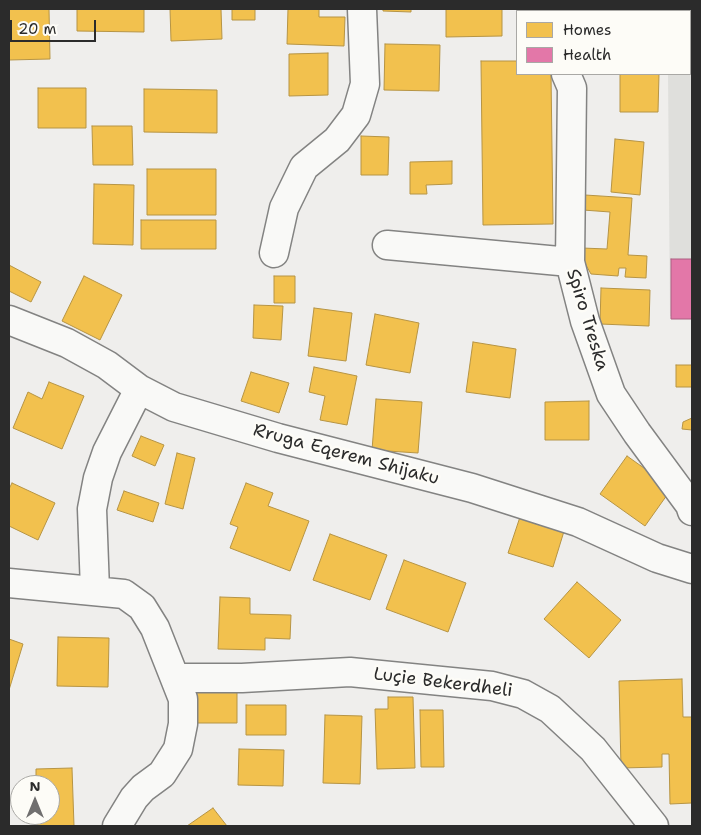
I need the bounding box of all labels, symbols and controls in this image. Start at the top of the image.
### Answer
scale bar [12,10,99,42]
legend [516,10,691,75]
text: 20 m [18,19,57,39]
text: Homes [563,20,611,40]
text: Health [563,45,611,65]
street label: Spiro Treska [561,266,613,374]
street label: Rruga Eqerem Shijaku [251,420,441,490]
street label: Luçie Bekerdheli [372,664,514,702]
north arrow [10,775,60,825]
text: N [29,777,41,795]

